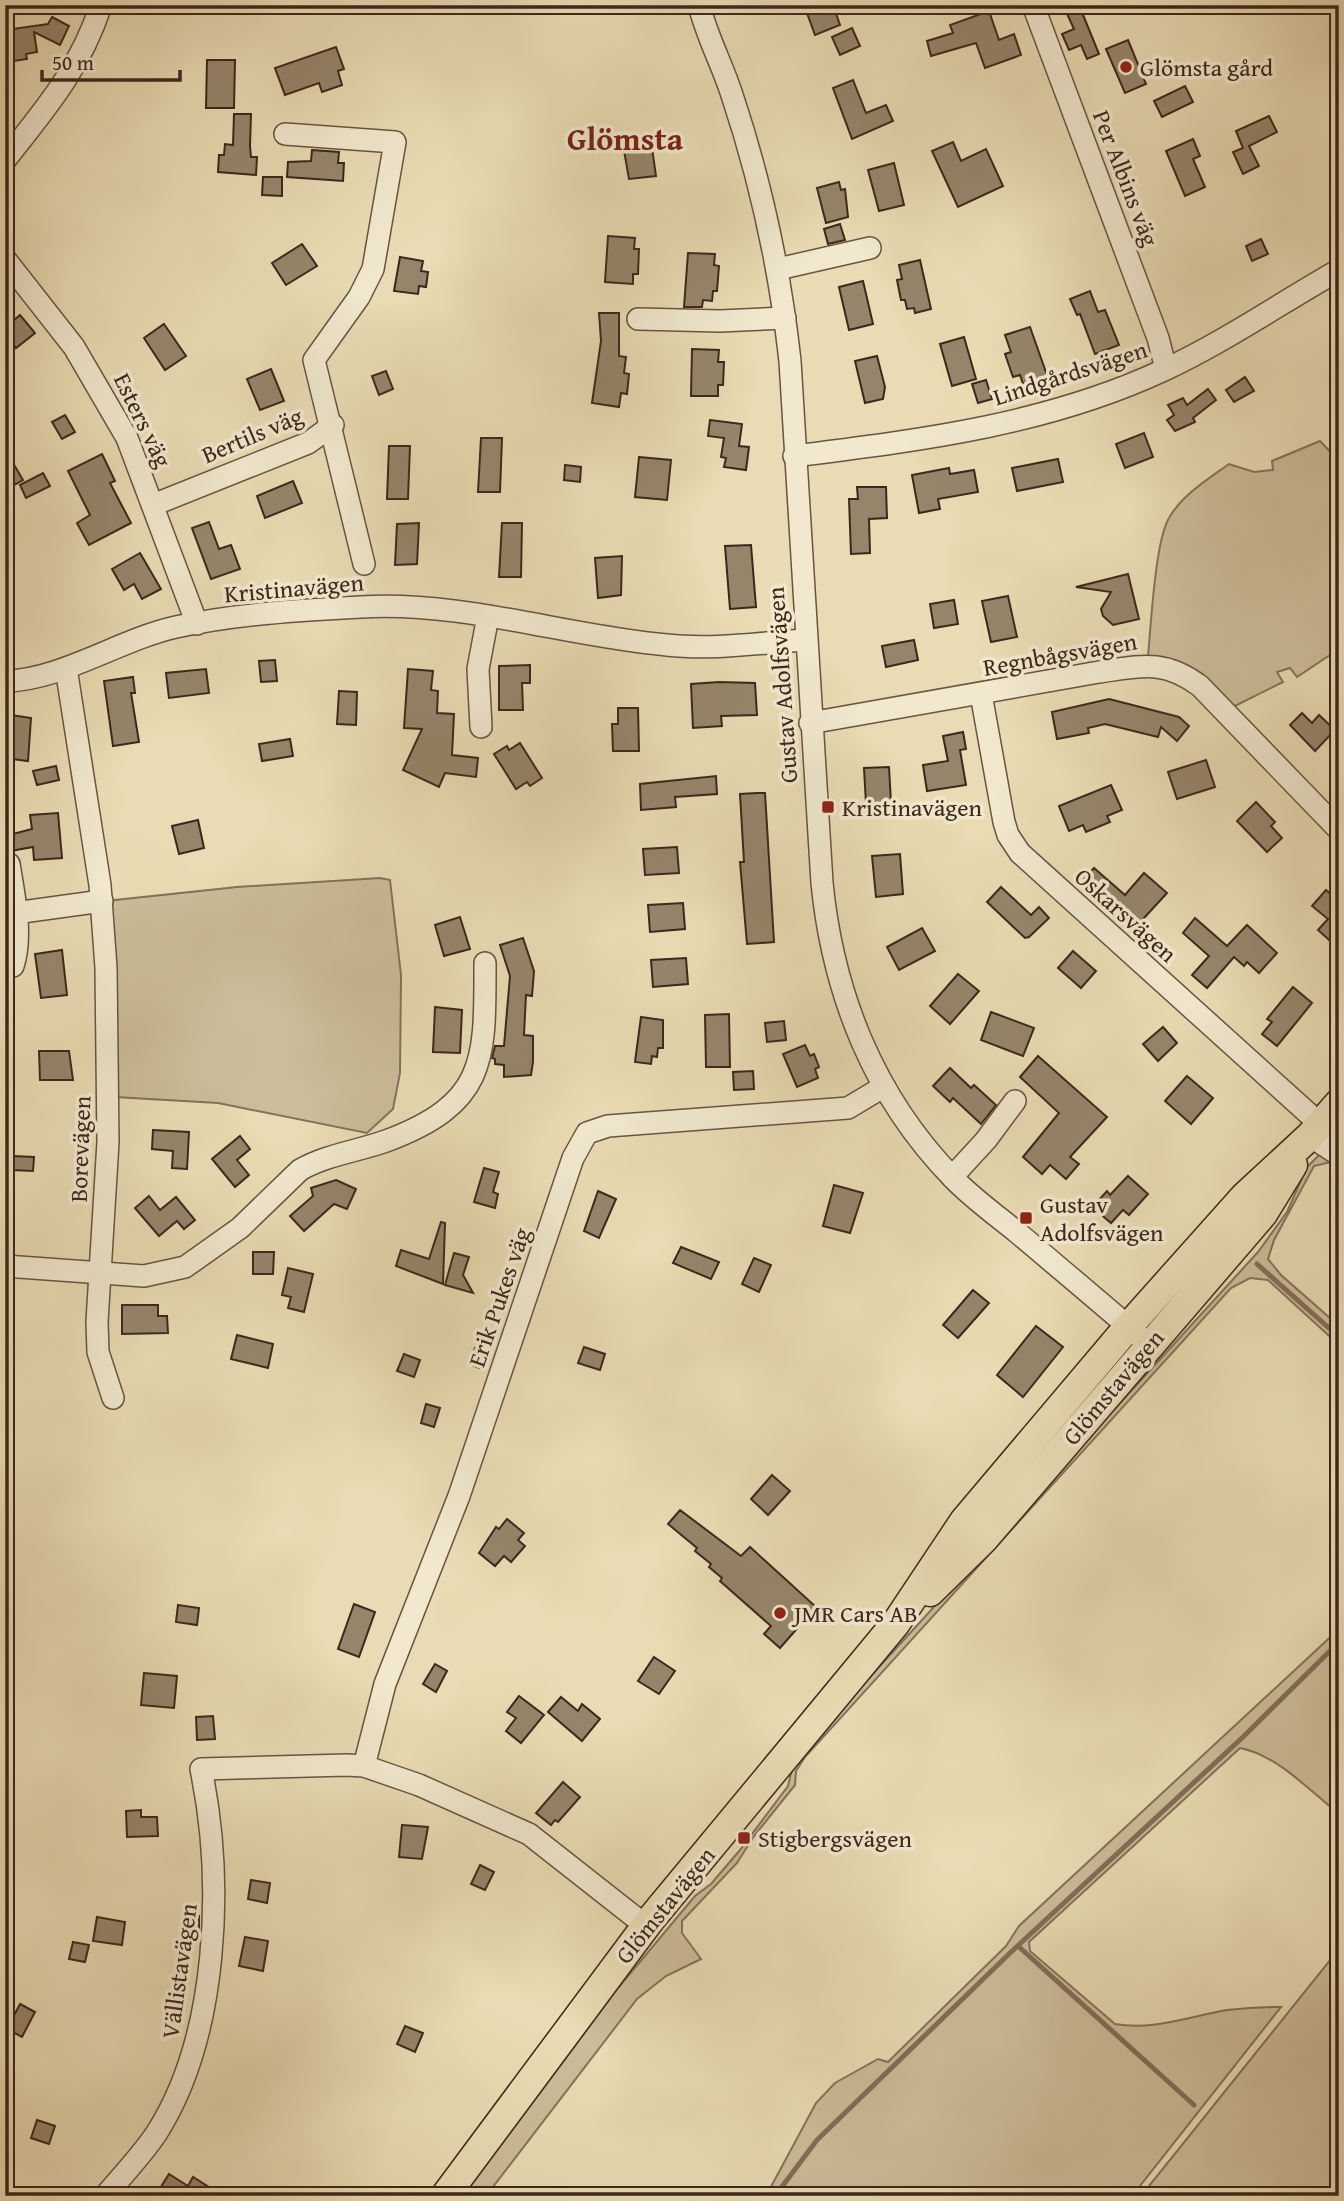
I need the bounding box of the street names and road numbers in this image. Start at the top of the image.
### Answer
street label: Per Albins väg [1084,105,1168,251]
street label: Lindgårdsvägen [989,331,1152,414]
street label: Esters väg [105,367,181,473]
street label: Bertils väg [196,398,308,472]
street label: Kristinavägen [223,564,366,612]
street label: Gustav Adolfsvägen [758,585,806,784]
street label: Regnbågsvägen [980,623,1140,685]
street label: Oskarsvägen [1067,859,1185,971]
street label: Borevägen [61,1095,99,1203]
street label: Erik Pukes väg [459,1223,539,1371]
street label: Glömstavägen [1054,1321,1172,1453]
street label: Glömstavägen [607,1839,724,1971]
street label: Vällistavägen [152,1901,206,2041]

